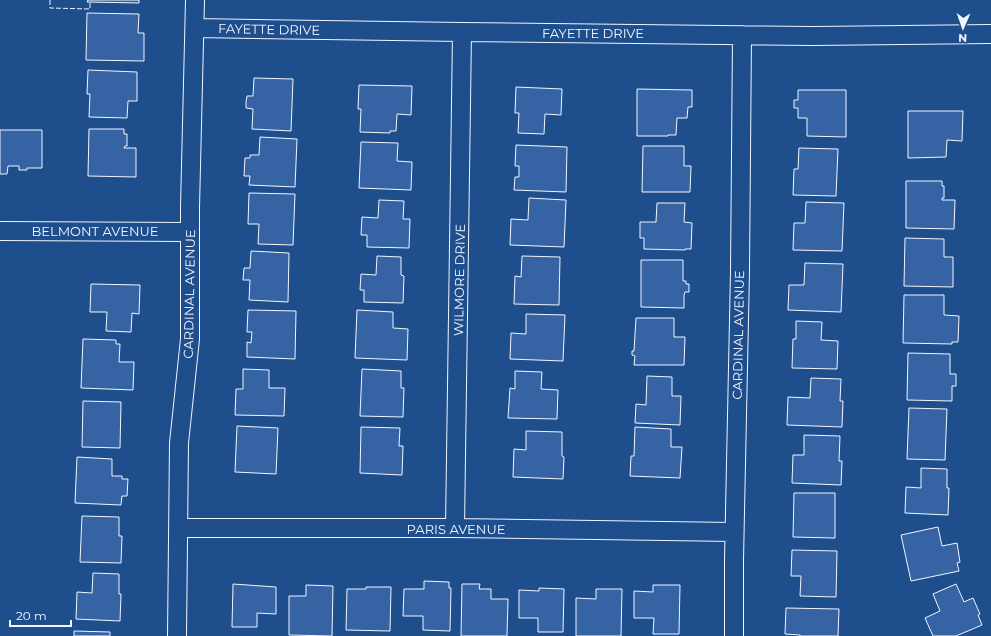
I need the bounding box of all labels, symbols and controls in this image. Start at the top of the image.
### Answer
north arrow [943,8,983,48]
street label: FAYETTE DRIVE [218,20,320,38]
street label: FAYETTE DRIVE [542,25,644,41]
text: N [958,31,967,45]
street label: BELMONT AVENUE [32,223,158,239]
street label: WILMORE DRIVE [450,224,468,336]
street label: CARDINAL AVENUE [180,229,198,359]
street label: CARDINAL AVENUE [729,270,747,400]
street label: PARIS AVENUE [407,521,505,537]
scale bar [10,602,71,628]
text: 20 m [16,608,47,623]

